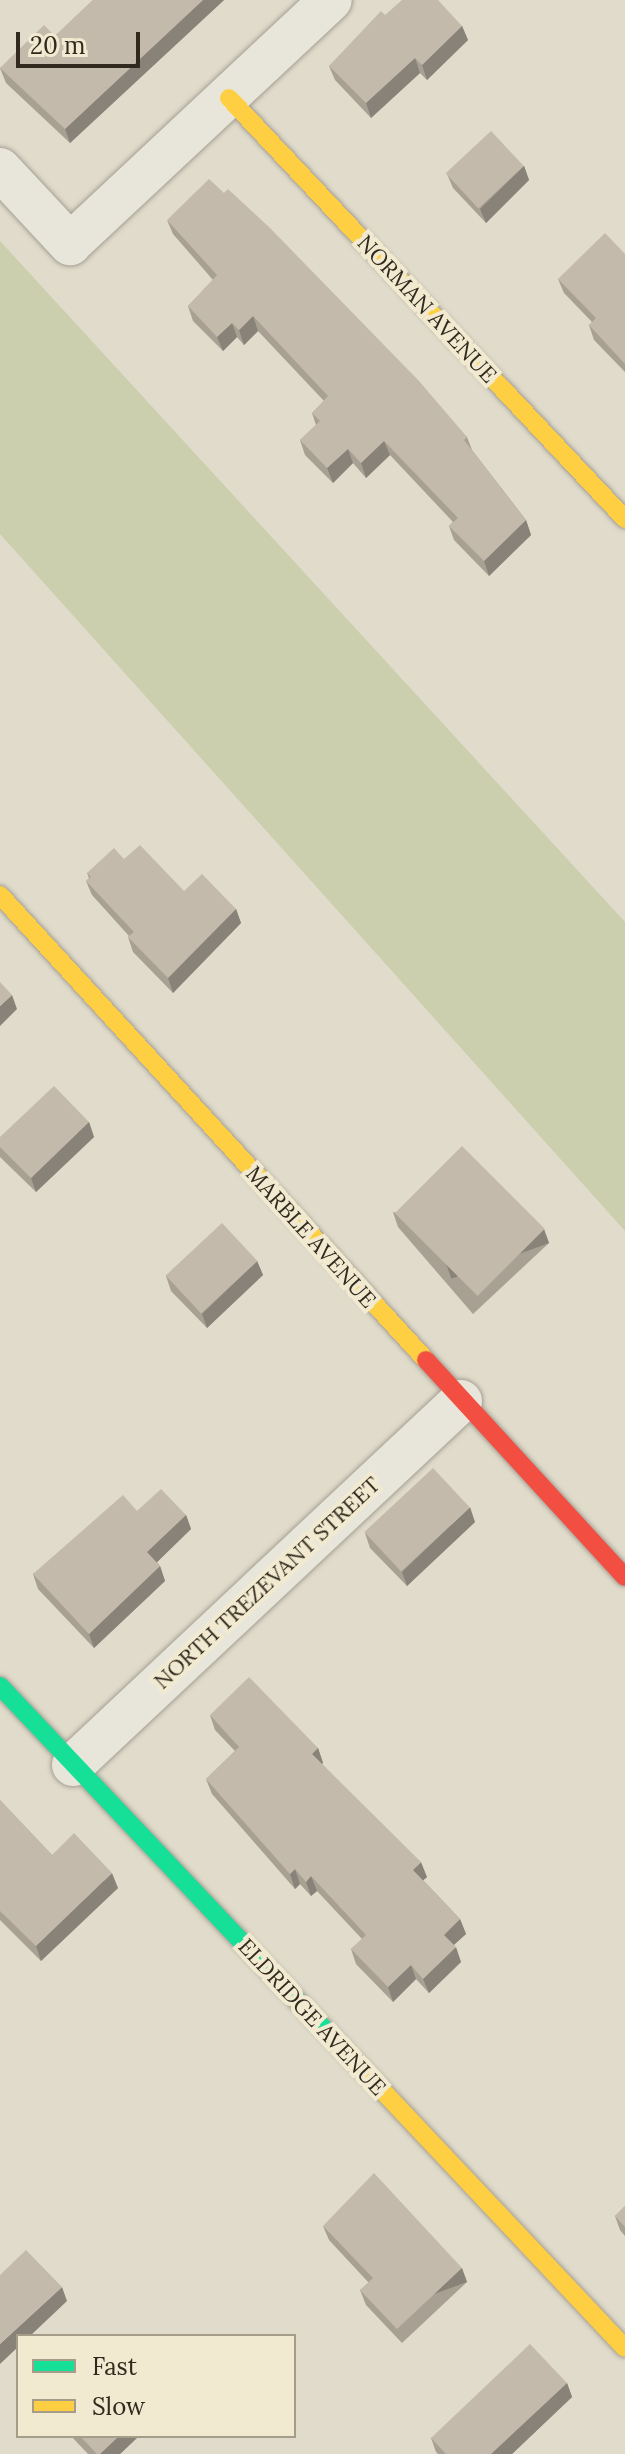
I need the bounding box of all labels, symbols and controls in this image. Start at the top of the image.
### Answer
scale bar [20,16,144,66]
text: 20 m [30,30,86,61]
street label: NORMAN AVENUE [352,230,502,388]
street label: MARBLE AVENUE [240,1161,382,1313]
street label: NORTH TREZEVANT STREET [149,1471,385,1695]
street label: ELDRIDGE AVENUE [233,1933,391,2101]
legend [16,2334,296,2438]
text: Fast [92,2351,137,2382]
text: Slow [92,2391,145,2422]

